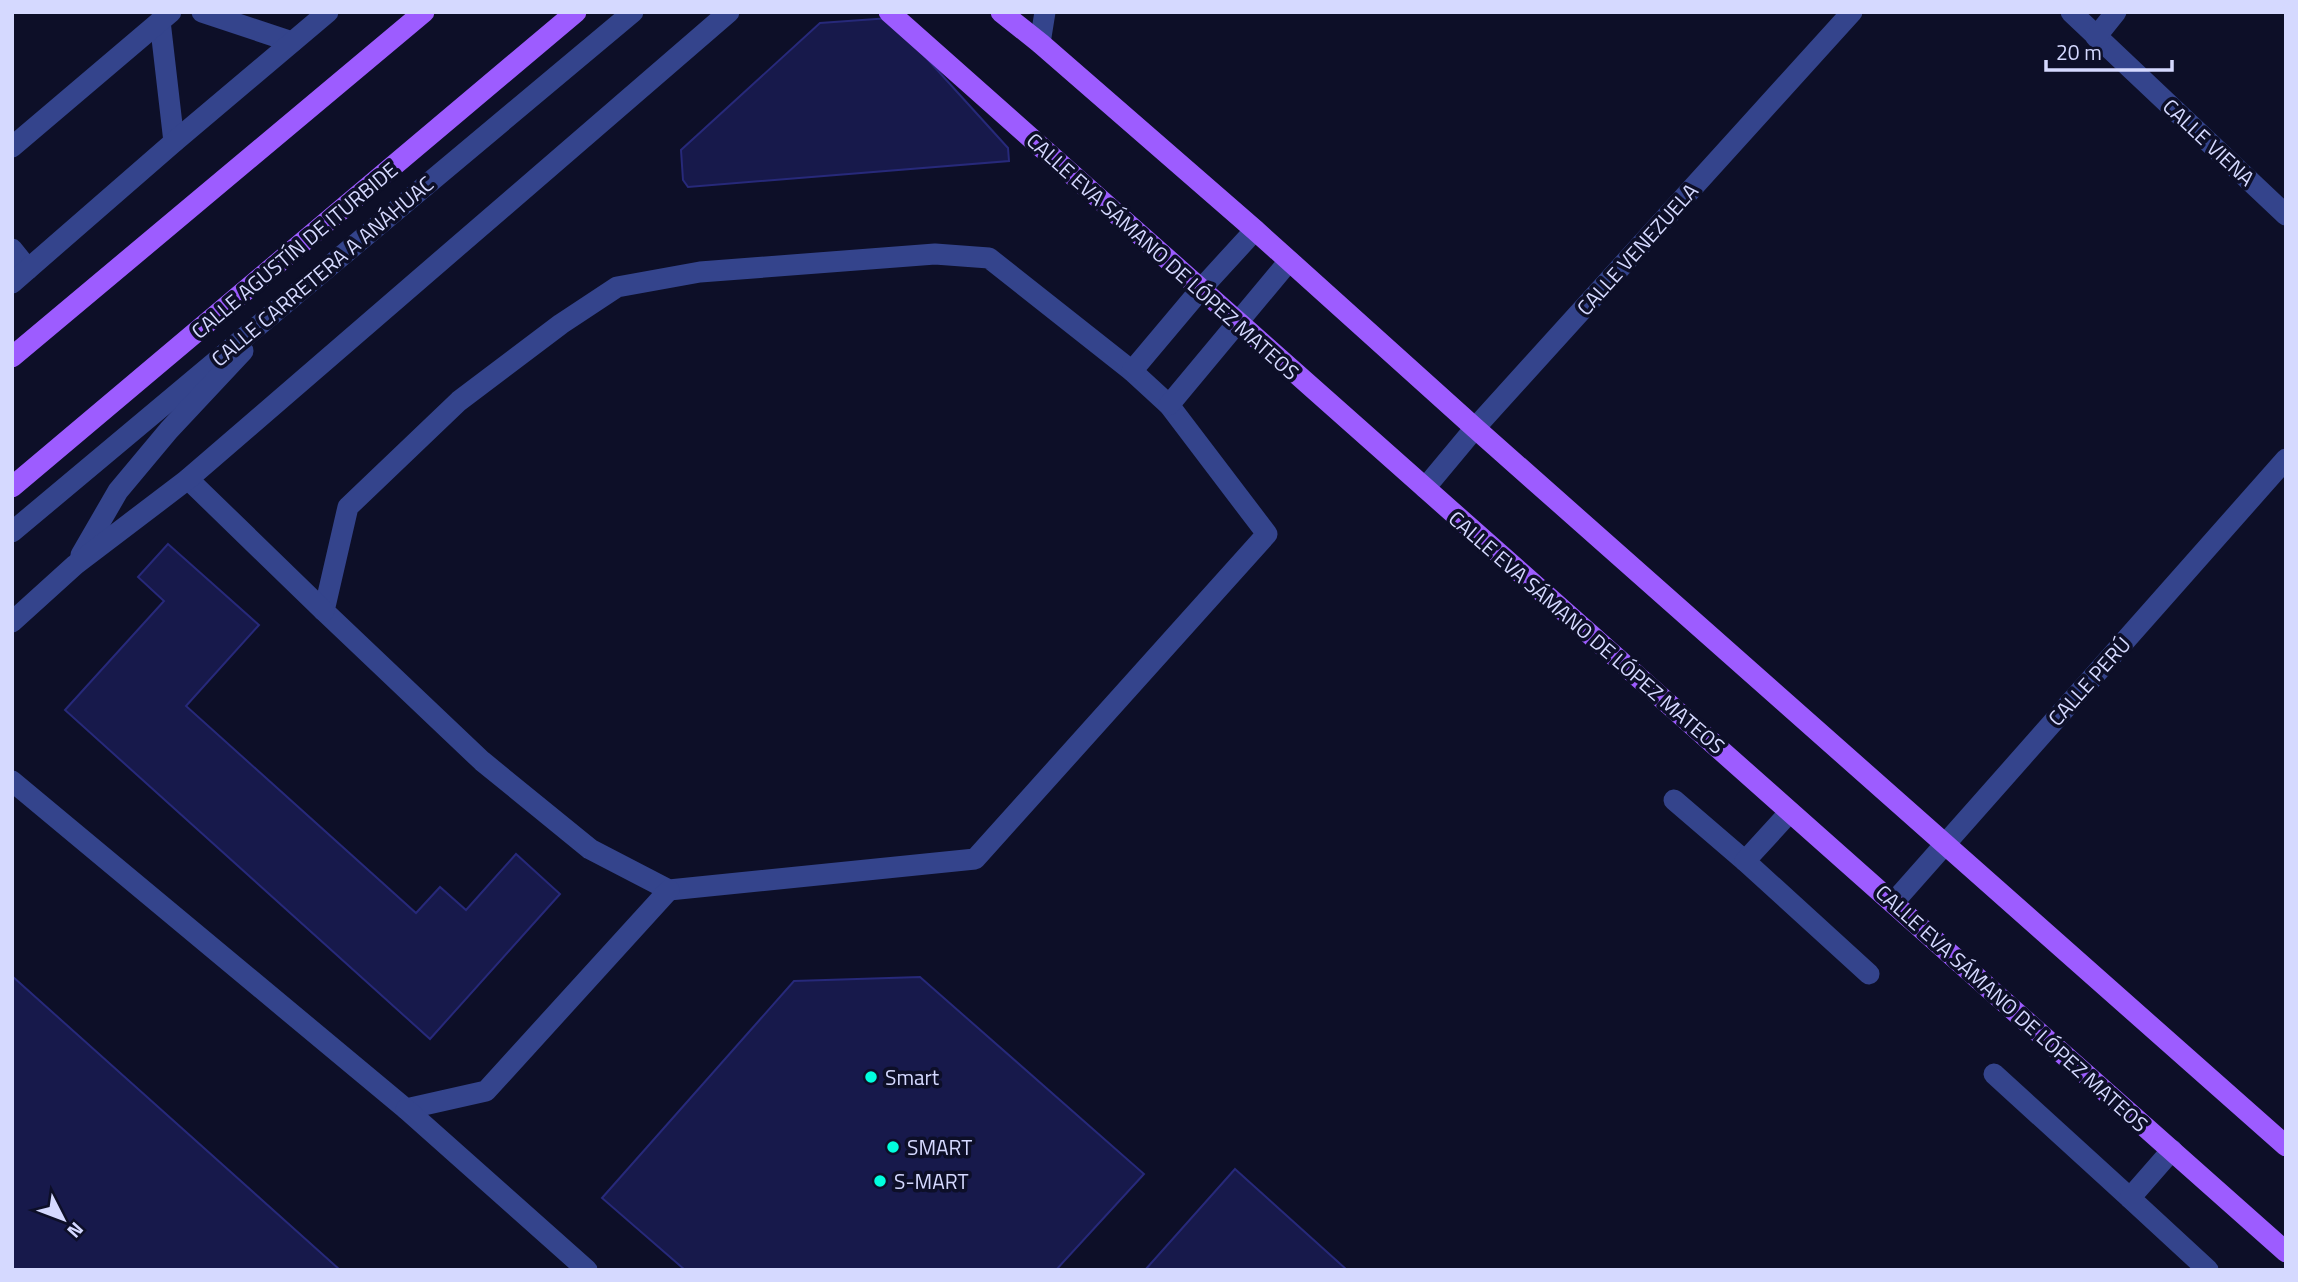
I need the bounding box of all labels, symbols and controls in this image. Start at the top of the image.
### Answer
scale bar [2046,28,2172,72]
text: 20 m [2056,36,2102,68]
street label: CALLE VIENA [2156,91,2263,194]
street label: CALLE EVA SÁMANO DE LÓPEZ MATEOS [1020,125,1306,387]
street label: CALLE AGUSTÍN DE ITURBIDE [184,154,404,346]
street label: CALLE CARRETERA A ANÁHUAC [204,168,440,374]
street label: CALLE VENEZUELA [1569,175,1706,322]
street label: CALLE EVA SÁMANO DE LÓPEZ MATEOS [1442,503,1732,761]
street label: CALLE PERÚ [2040,629,2138,733]
street label: CALLE EVA SÁMANO DE LÓPEZ MATEOS [1869,877,2155,1139]
place label: Smart [885,1061,940,1093]
marker: Smart [863,1069,879,1085]
place label: SMART [907,1131,972,1163]
marker: SMART [885,1139,901,1155]
place label: S-MART [894,1165,969,1197]
marker: S-MART [872,1173,888,1189]
north arrow [28,1184,98,1254]
text: N [61,1216,91,1245]

